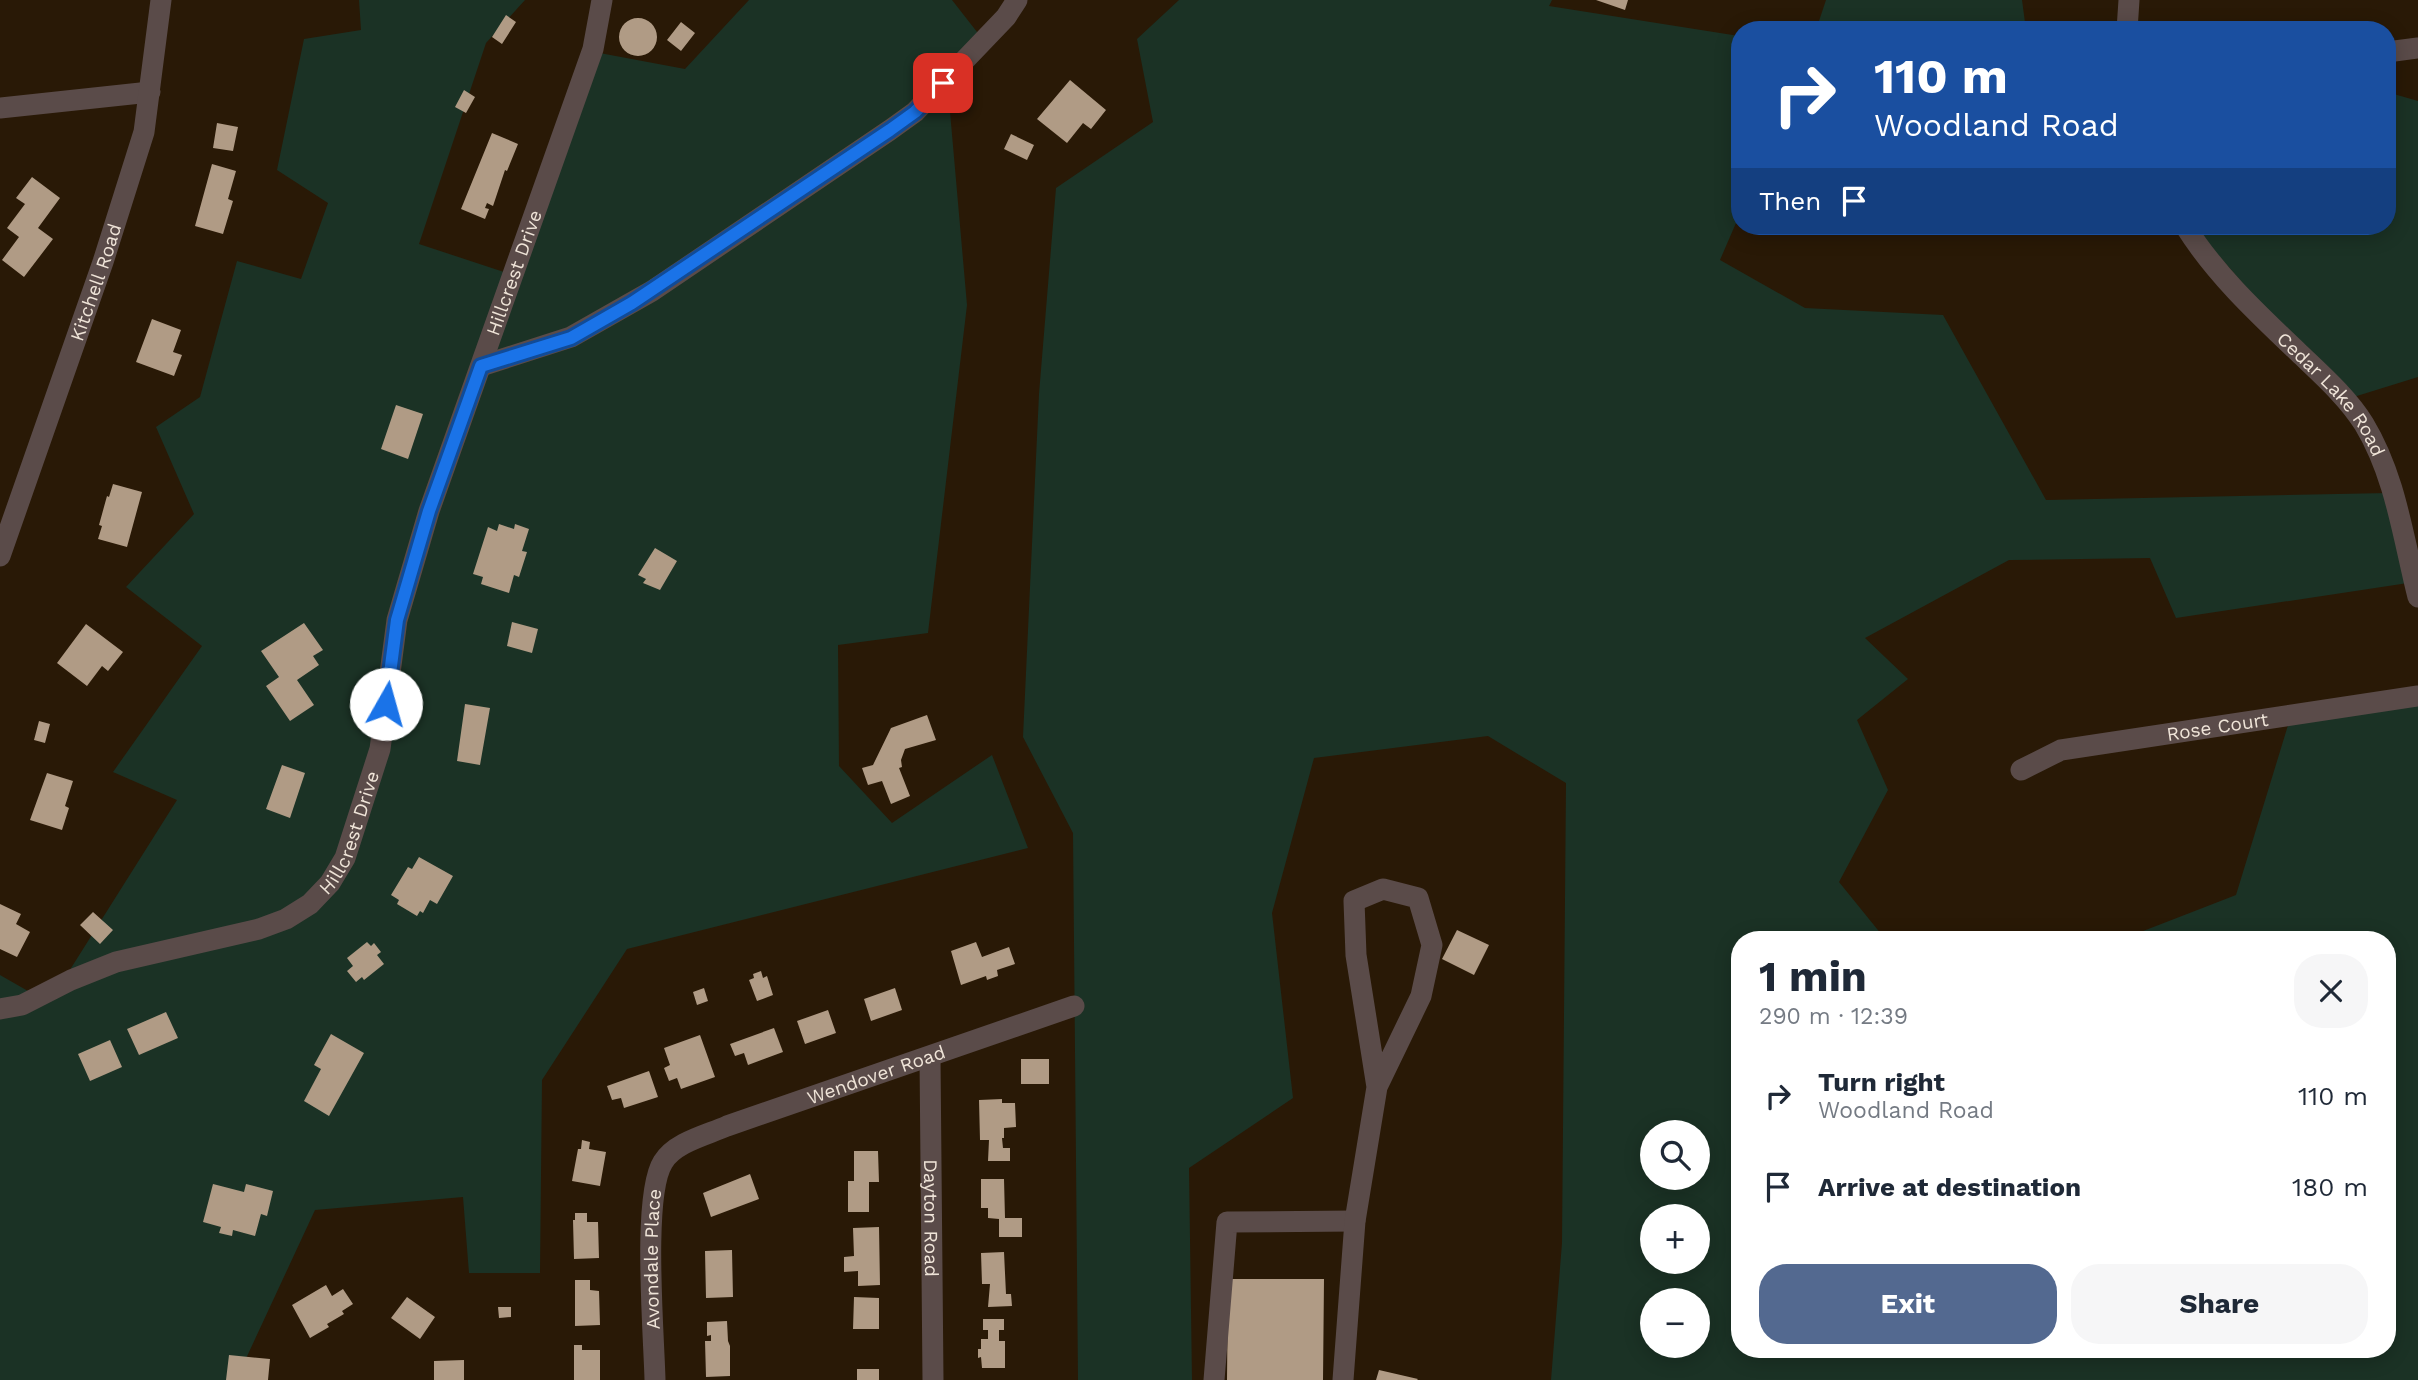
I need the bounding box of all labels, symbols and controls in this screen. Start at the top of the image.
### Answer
text: 110 m [1874,47,2008,105]
icon: right [1759,49,1850,140]
pin [913,53,973,113]
icon: arrive [924,64,962,102]
text: Woodland Road [1874,106,2119,144]
icon: arrive [1835,182,1873,220]
text: Then [1759,186,1821,216]
street label: Hillcrest Drive [481,207,547,339]
street label: Kitchell Road [65,221,126,344]
street label: Cedar Lake Road [2272,327,2390,460]
position arrow [349,667,423,741]
street label: Rose Court [2165,708,2270,746]
street label: Hillcrest Drive [314,768,384,900]
text: 1 min [1759,952,1867,1001]
button: close [2294,954,2368,1028]
text: 290 m · 12:39 [1759,1003,1908,1030]
street label: Wendover Road [804,1040,948,1109]
text: Turn right [1818,1067,1945,1097]
icon: right [1759,1077,1797,1115]
text: 110 m [2298,1081,2368,1111]
text: Woodland Road [1818,1097,1994,1124]
map controls [1640,1120,1710,1358]
button: search [1640,1120,1710,1190]
street label: Dayton Road [919,1159,943,1277]
icon: arrive [1759,1168,1797,1206]
text: Arrive at destination [1818,1172,2081,1202]
text: 180 m [2292,1172,2368,1202]
street label: Avondale Place [640,1187,666,1330]
button: + [1640,1204,1710,1274]
button: Exit [1759,1264,2057,1344]
button: Share [2071,1264,2368,1344]
button: − [1640,1288,1710,1358]

